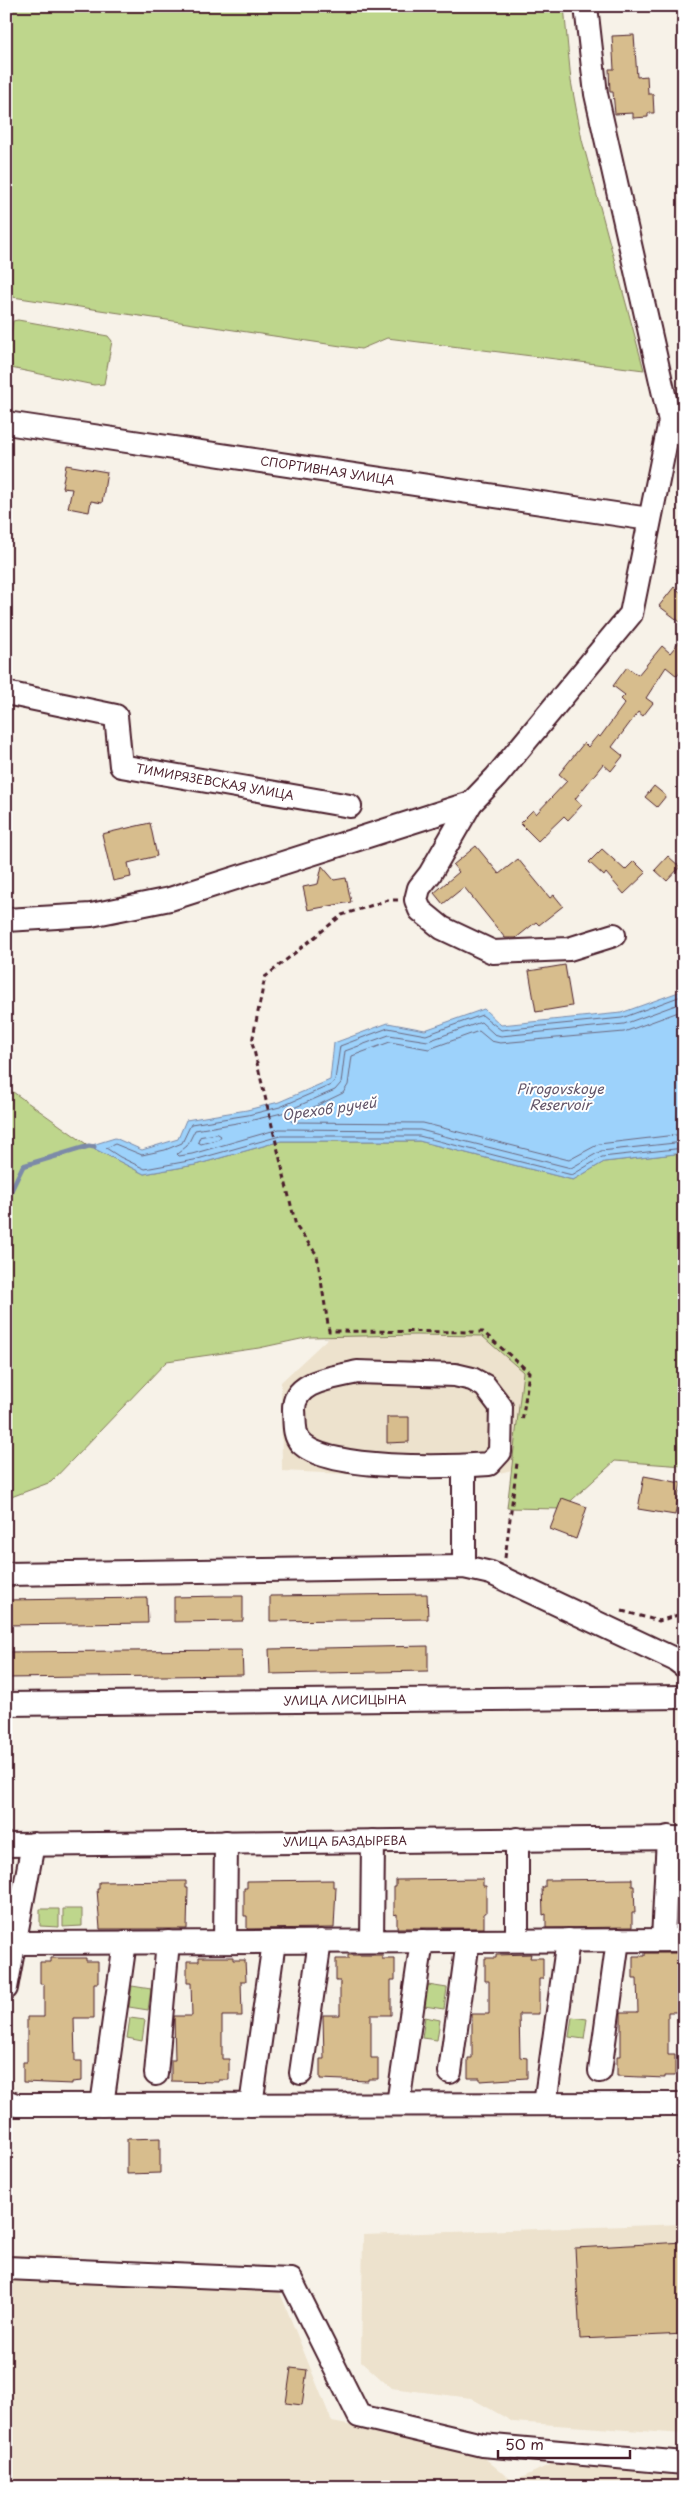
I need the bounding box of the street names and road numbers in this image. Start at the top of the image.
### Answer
street label: СПОРТИВНАЯ УЛИЦА [259,451,396,489]
street label: ТИМИРЯЗЕВСКАЯ УЛИЦА [135,759,296,804]
street label: УЛИЦА ЛИСИЦЫНА [283,1690,406,1709]
street label: УЛИЦА БАЗДЫРЕВА [283,1831,407,1850]

